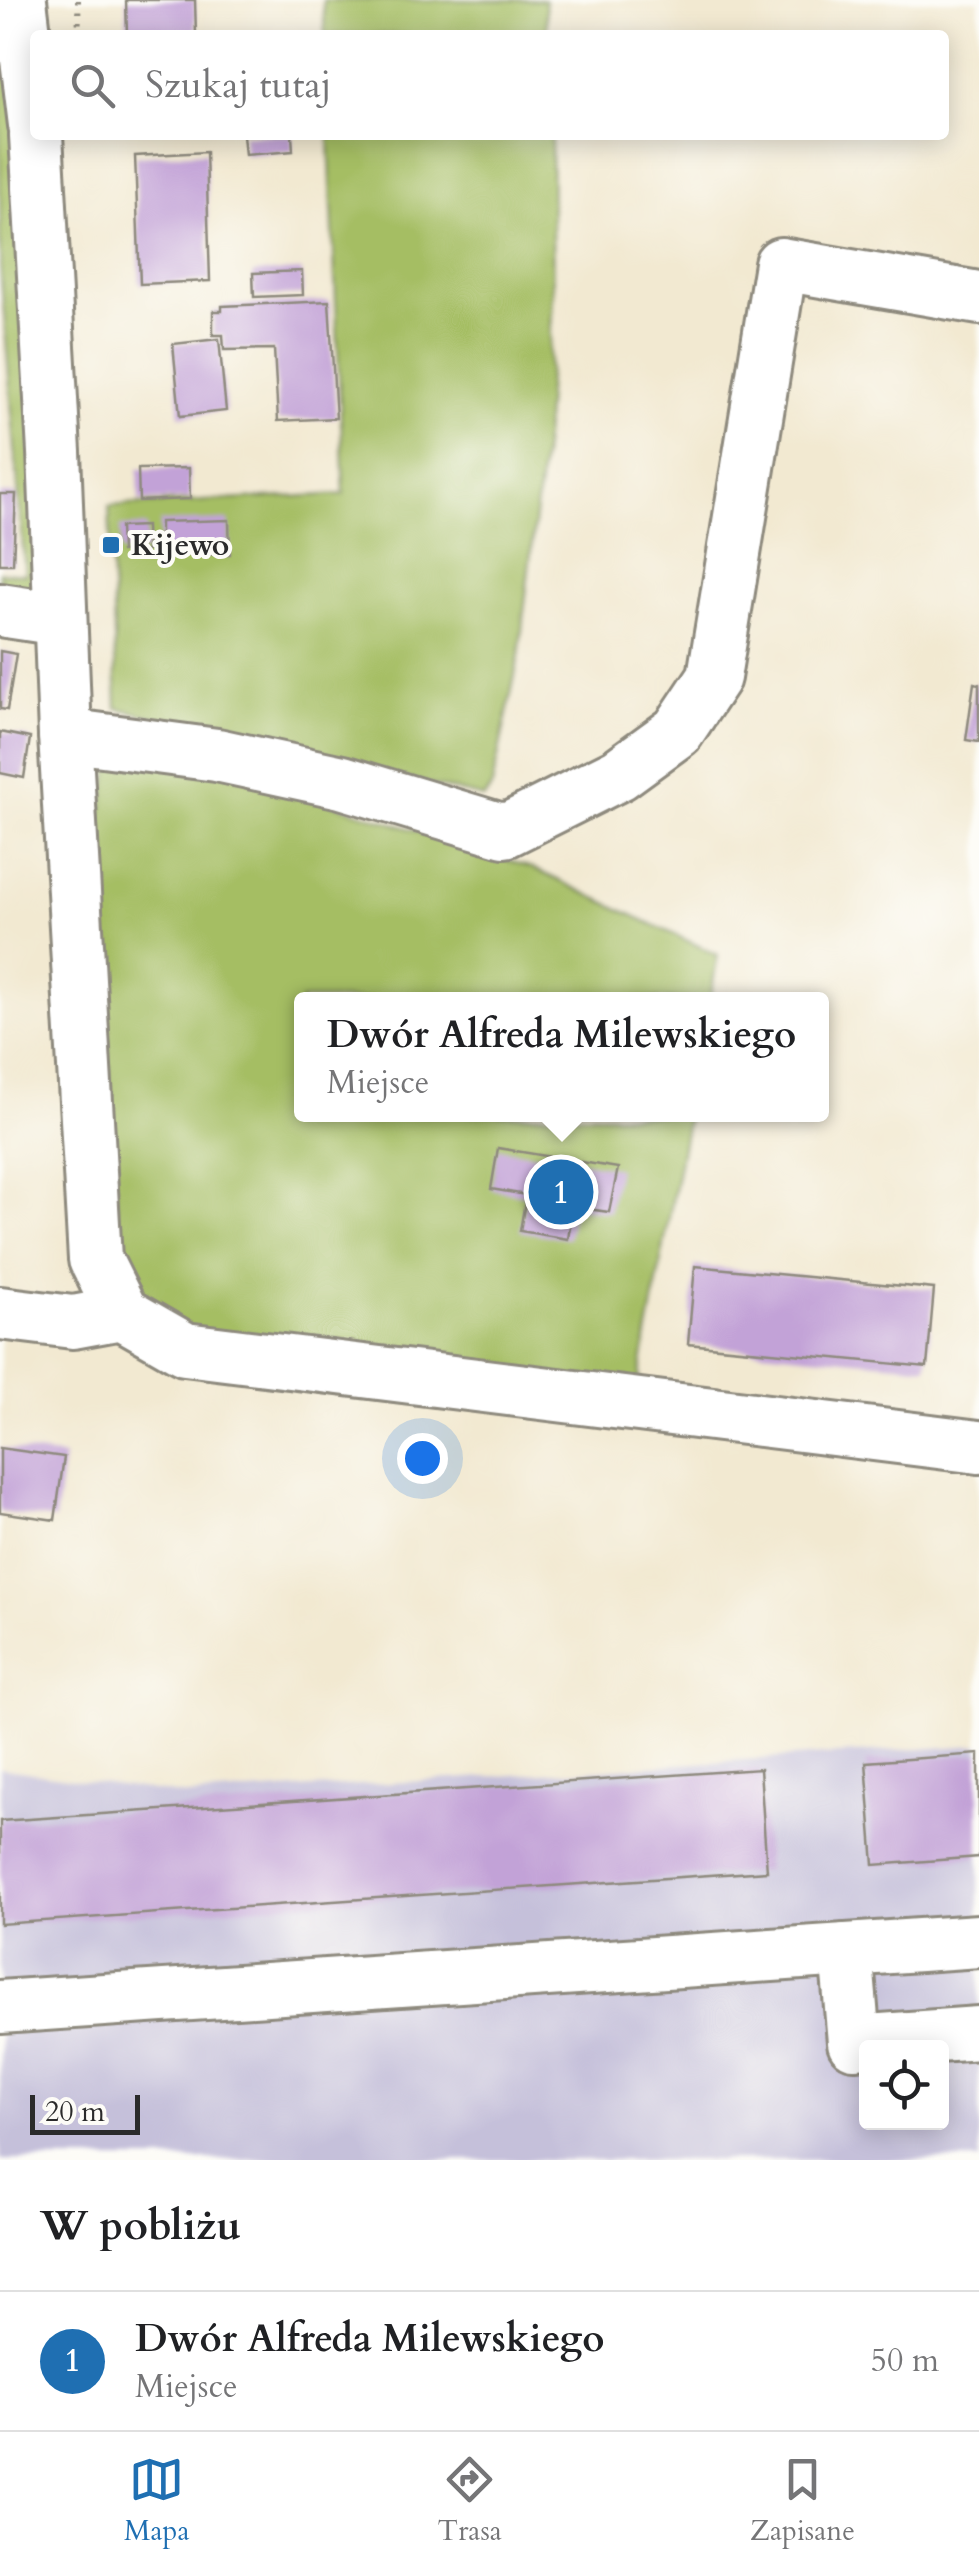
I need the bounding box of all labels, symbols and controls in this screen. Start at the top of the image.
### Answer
search box [30,30,949,140]
icon: search [65,58,120,113]
text: Szukaj tutaj [145,59,332,111]
place label: Kijewo [131,525,229,566]
marker: Kijewo [100,534,122,556]
popup [294,992,829,1122]
text: Dwór Alfreda Milewskiego [327,1009,796,1061]
text: Miejsce [327,1061,429,1105]
pin: 1 [528,1154,594,1230]
your location [397,1433,448,1484]
map controls [859,2040,949,2130]
button: locate [859,2040,949,2130]
scale bar [30,2090,140,2134]
text: 20 m [45,2093,105,2131]
text: W pobliżu [40,2197,241,2254]
text: Dwór Alfreda Milewskiego [135,2313,604,2365]
text: 1 [64,2339,81,2383]
text: 50 m [871,2339,939,2383]
text: Miejsce [135,2365,238,2409]
tab: Mapa [124,2452,190,2550]
tab: Trasa [438,2452,502,2550]
tab: Zapisane [750,2452,855,2550]

